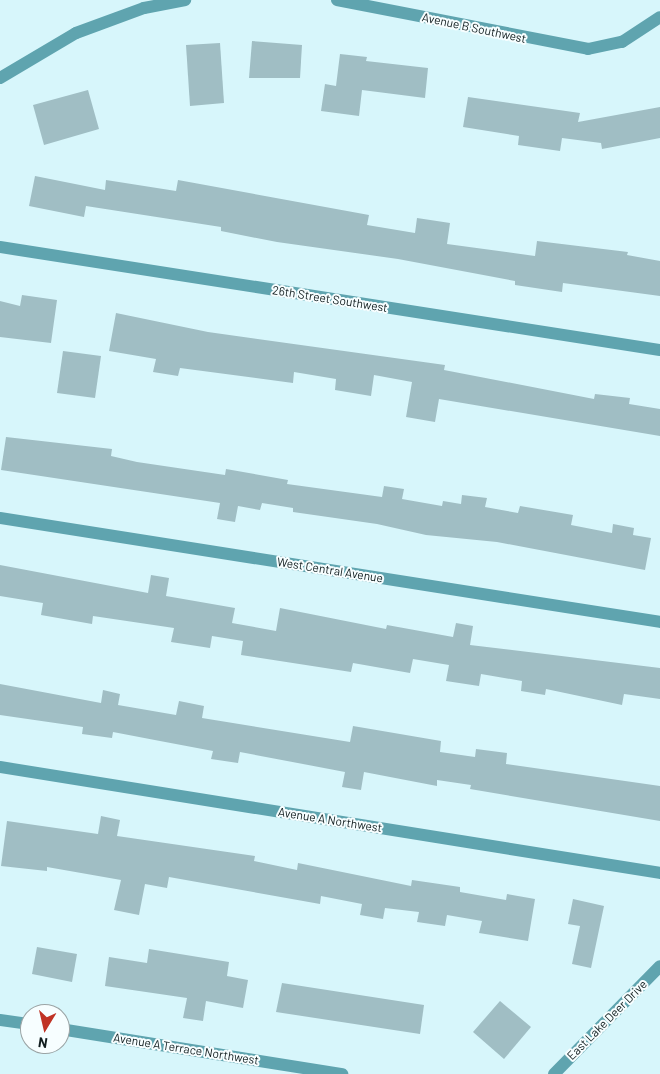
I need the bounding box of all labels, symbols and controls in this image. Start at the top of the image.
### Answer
street label: Avenue B Southwest [421,10,527,46]
street label: 26th Street Southwest [271,283,389,315]
street label: West Central Avenue [276,555,384,585]
street label: Avenue A Northwest [277,805,383,835]
street label: East Lake Deer Drive [564,977,650,1063]
north arrow [20,1004,70,1054]
street label: Avenue A Terrace Northwest [112,1030,260,1068]
text: N [37,1034,49,1052]

